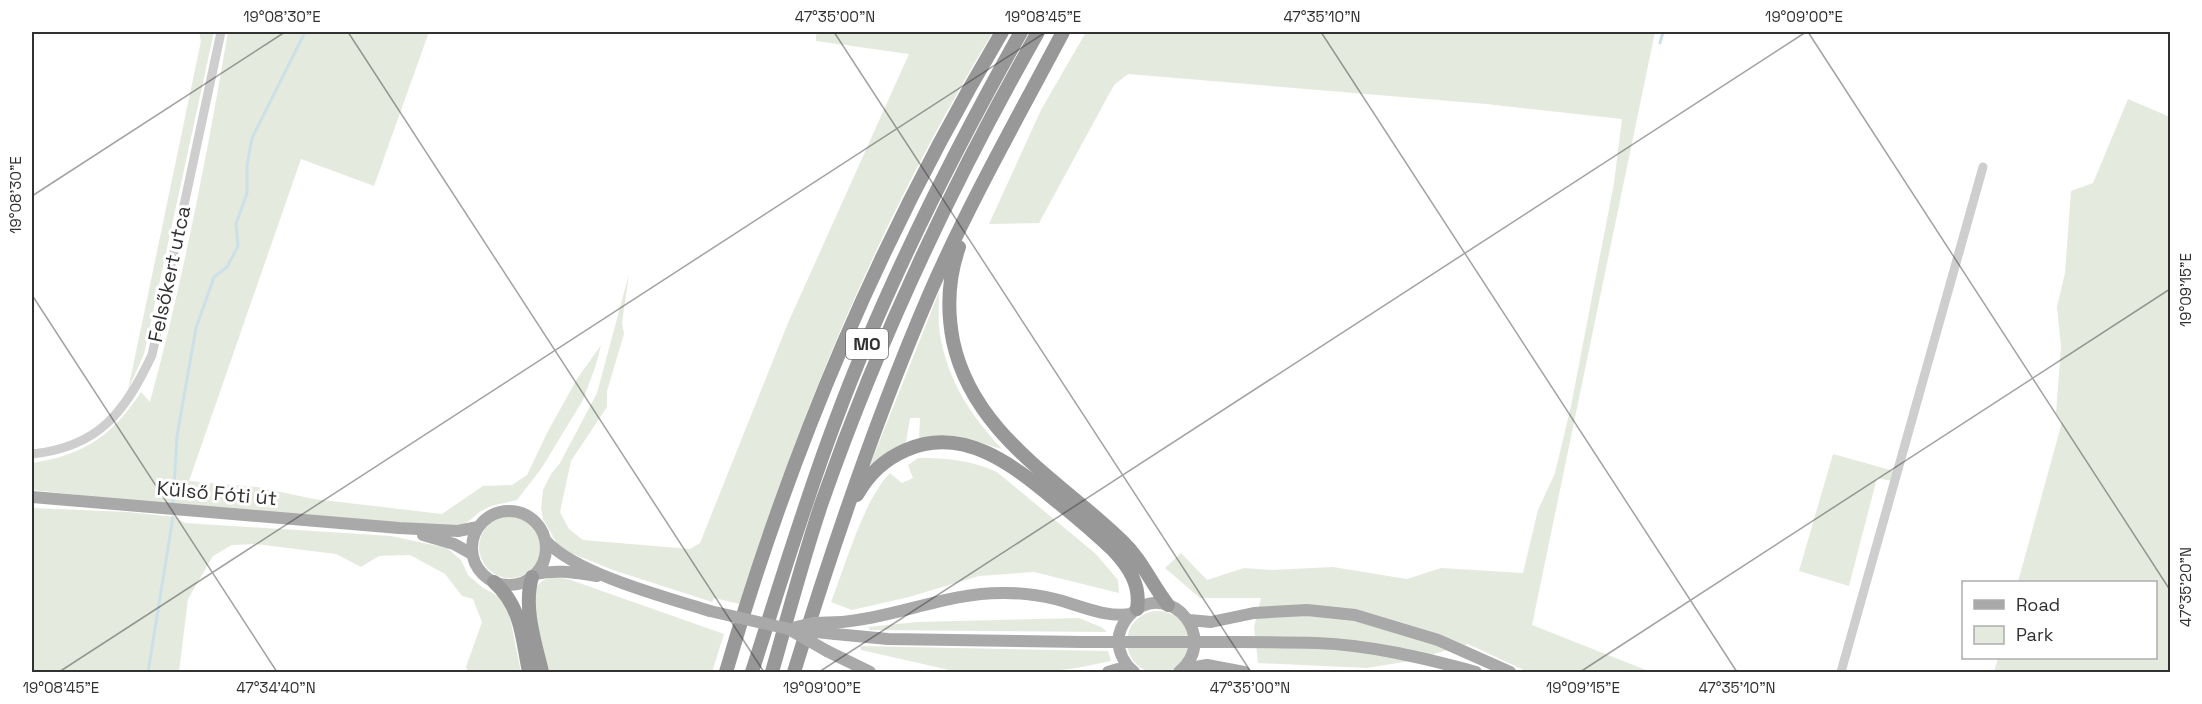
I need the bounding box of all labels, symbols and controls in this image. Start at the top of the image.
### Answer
text: 19°08'30"E [243,7,321,26]
text: 47°35'00"N [795,7,875,26]
text: 19°08'45"E [1005,7,1081,26]
text: 47°35'10"N [1283,7,1361,26]
text: 19°09'00"E [1765,7,1843,26]
text: 19°08'30"E [6,156,25,234]
street label: Felsőkert utca [142,203,196,345]
text: 19°09'15"E [2176,253,2195,327]
road number: M0 [846,329,888,359]
street label: Külső Fóti út [156,475,278,511]
text: 47°35'20"N [2176,547,2195,627]
legend [1962,581,2157,659]
text: Road [2016,593,2060,616]
text: Park [2016,623,2054,646]
text: 19°08'45"E [23,678,99,697]
text: 47°34'40"N [236,678,316,697]
text: 19°09'00"E [783,678,861,697]
text: 47°35'00"N [1210,678,1290,697]
text: 19°09'15"E [1546,678,1620,697]
text: 47°35'10"N [1698,678,1776,697]

